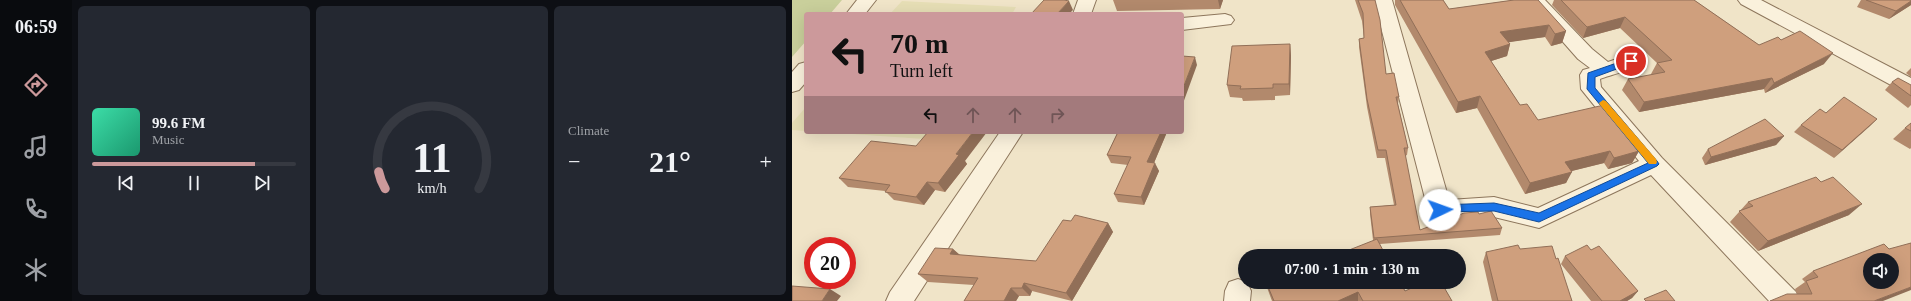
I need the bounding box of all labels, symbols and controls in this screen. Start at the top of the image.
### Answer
text: 06:59 [15,17,57,37]
icon: left [824,28,876,80]
text: 70 m [890,28,948,59]
pin [1614,44,1648,78]
icon: arrive [1620,50,1642,72]
text: Turn left [890,61,953,81]
icon: directions [22,71,50,99]
icon: left [920,104,942,126]
icon: ahead [962,104,984,126]
icon: ahead [1004,104,1026,126]
icon: right [1046,104,1068,126]
text: 99.6 FM [152,115,205,131]
text: Climate [568,123,609,138]
text: Music [152,132,185,147]
icon: music [22,133,50,161]
text: 11 [412,134,452,180]
text: 21° [649,145,691,178]
text: − [568,149,580,174]
text: + [760,149,772,174]
icon: previous [115,172,137,194]
icon: pause [183,172,205,194]
icon: next [251,172,273,194]
text: km/h [417,179,447,195]
position arrow [1419,189,1461,231]
icon: phone [22,195,50,223]
speed limit sign: 20 [804,237,856,289]
map controls [1863,253,1899,289]
button: sound [1863,253,1899,289]
icon: climate [22,256,50,284]
text: 07:00 · 1 min · 130 m [1285,261,1420,277]

